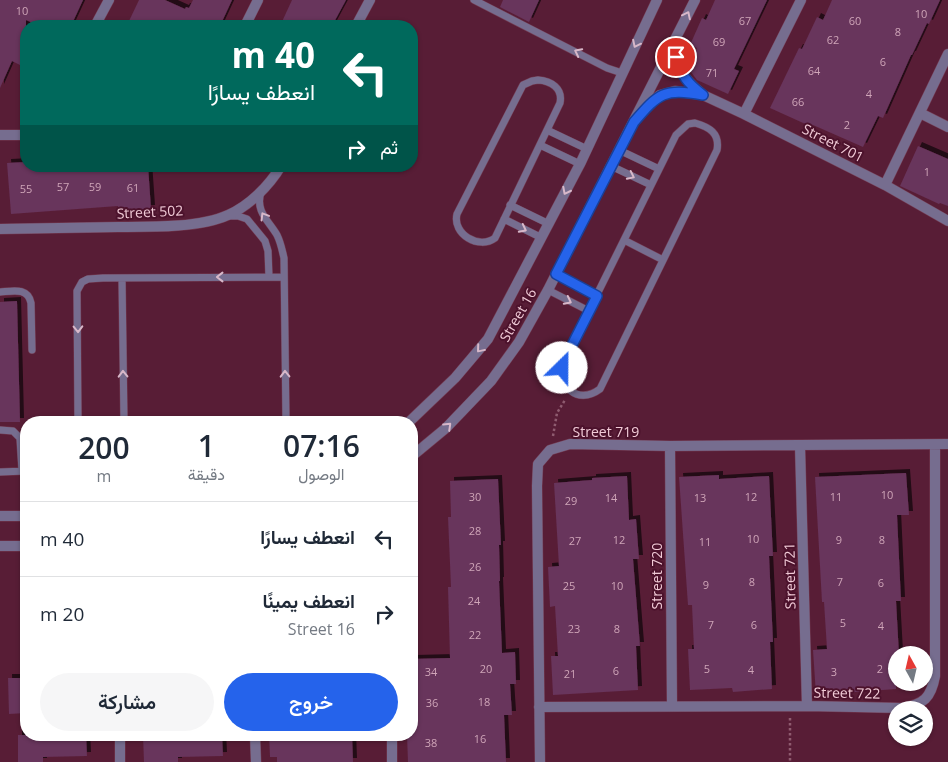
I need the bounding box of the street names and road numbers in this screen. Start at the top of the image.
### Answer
street label: Street 701 [799,119,867,166]
street label: Street 502 [116,200,184,223]
street label: Street 16 [495,285,540,345]
street label: Street 719 [573,422,639,441]
street label: Street 721 [779,542,800,610]
street label: Street 720 [647,543,666,609]
street label: Street 722 [813,682,881,703]

